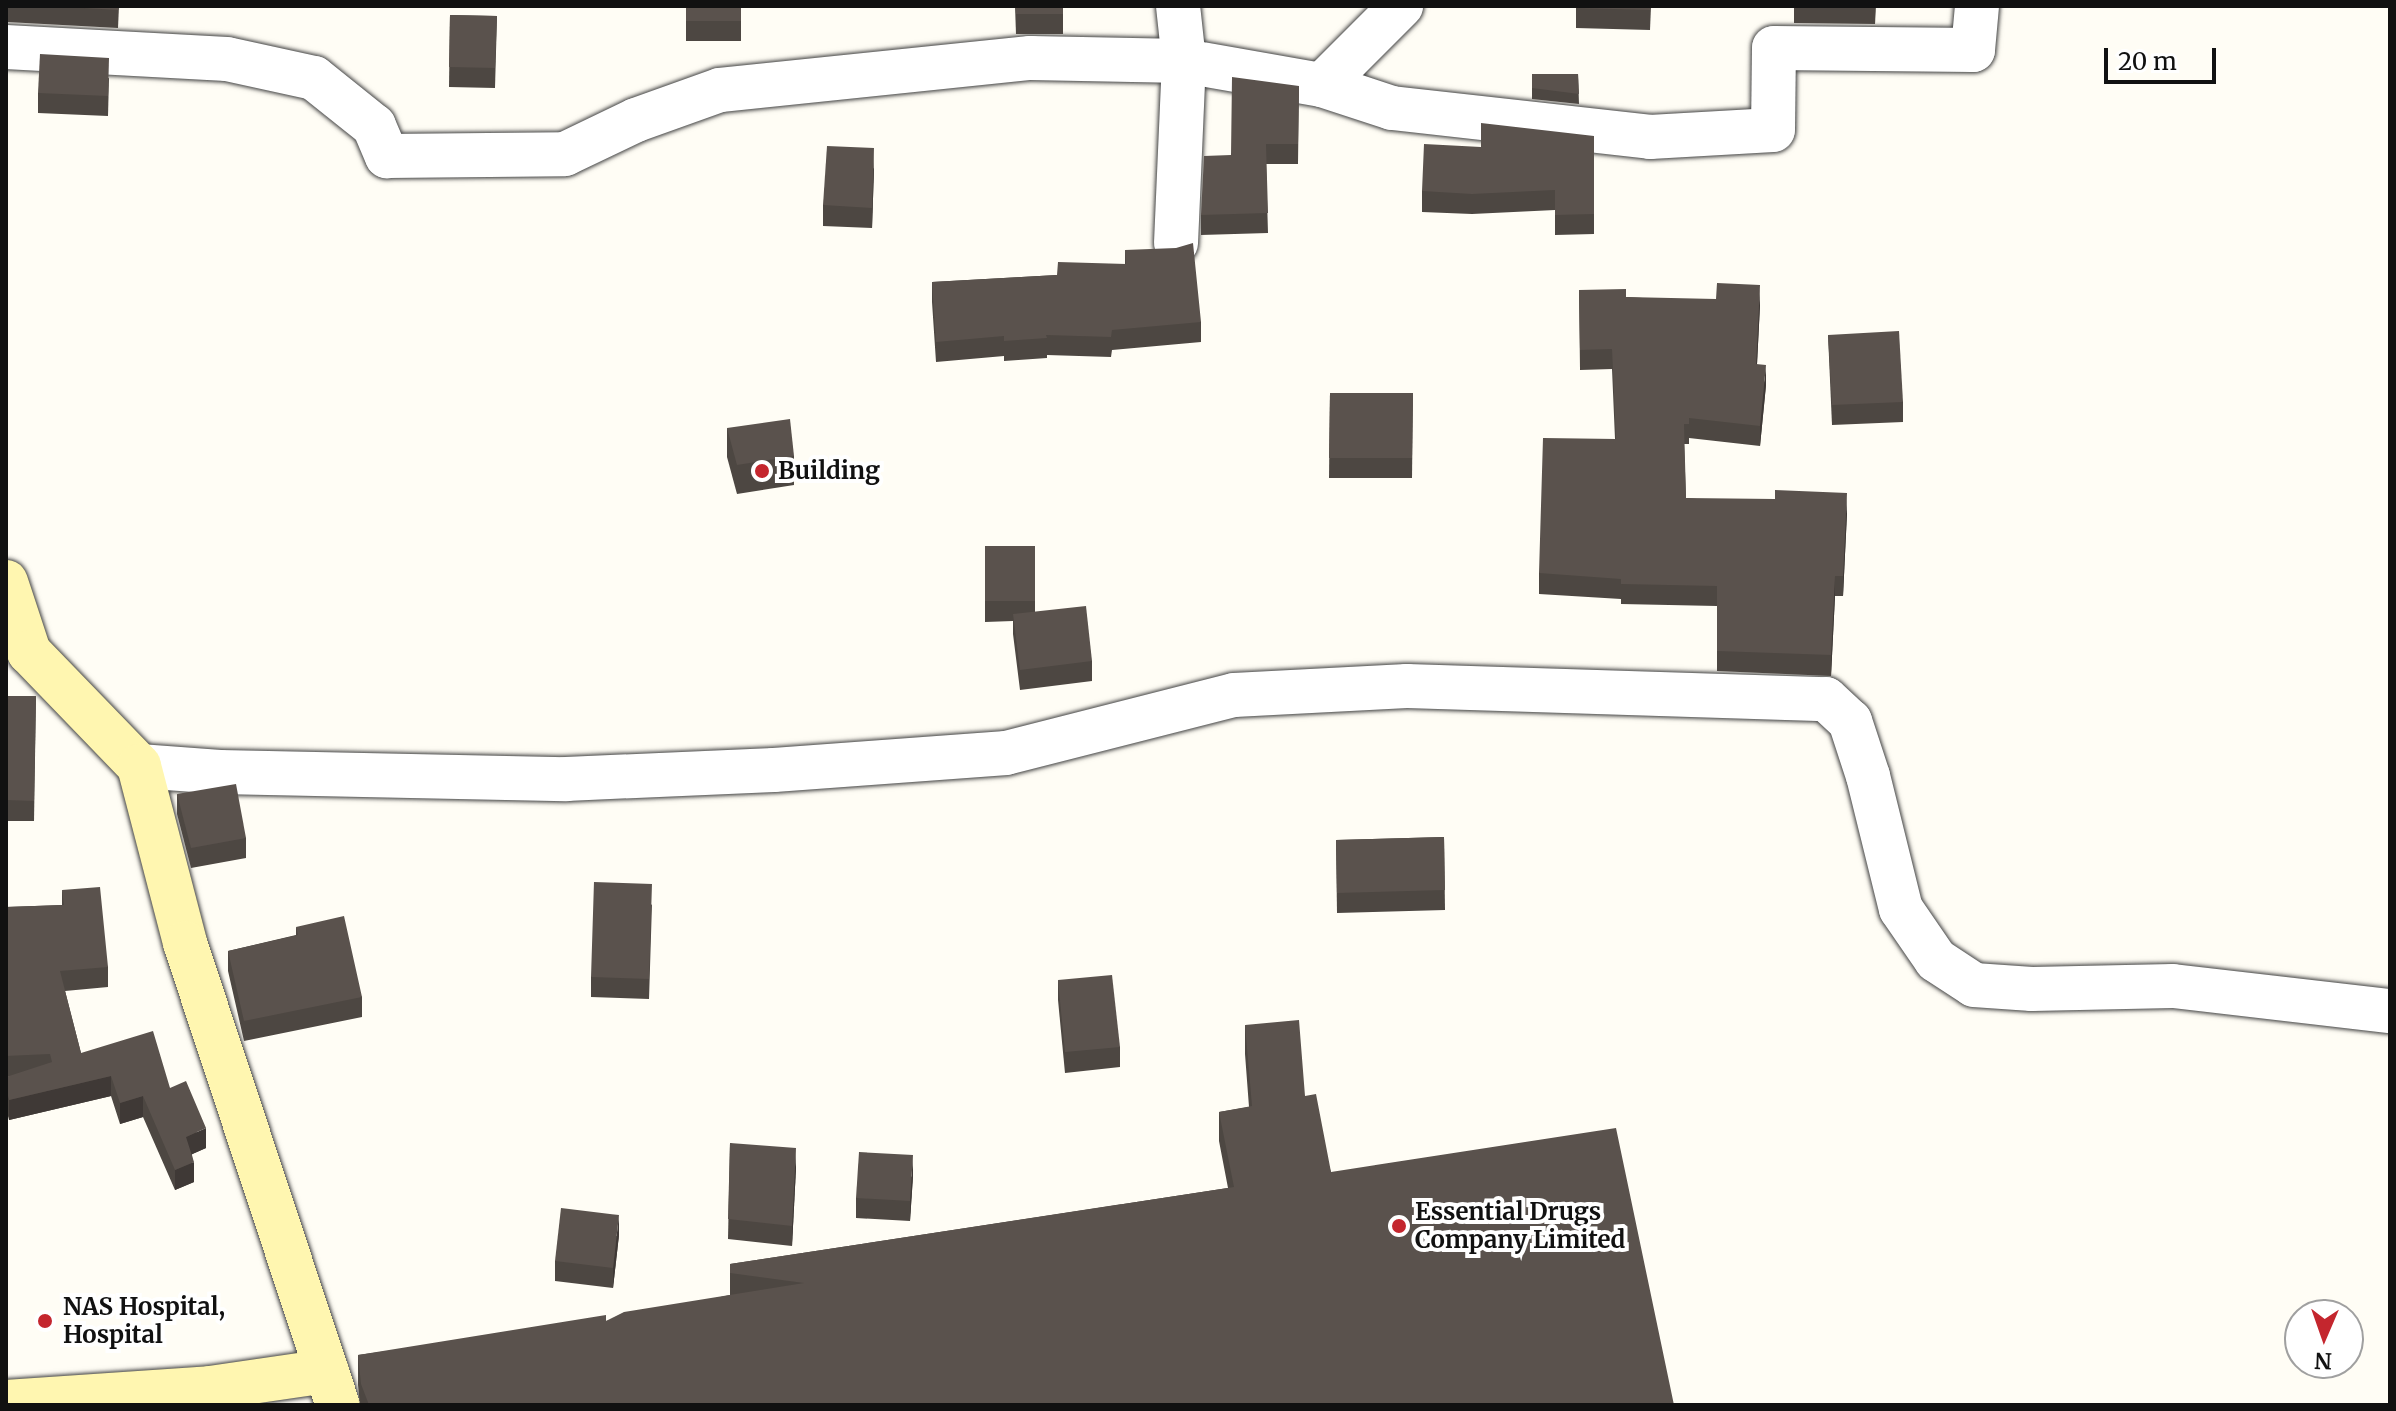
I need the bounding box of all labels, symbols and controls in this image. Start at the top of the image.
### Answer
scale bar [2108,32,2220,82]
text: 20 m [2118,46,2177,77]
place label: Building [778,457,880,485]
marker: Building [753,462,771,480]
place label: Essential Drugs Company Limited [1415,1198,1625,1254]
marker: Essential Drugs Company Limited [1390,1217,1408,1235]
place label: NAS Hospital, Hospital [63,1293,225,1349]
north arrow [2284,1299,2364,1379]
marker: NAS Hospital, Hospital [34,1310,56,1332]
text: N [2314,1347,2332,1375]

